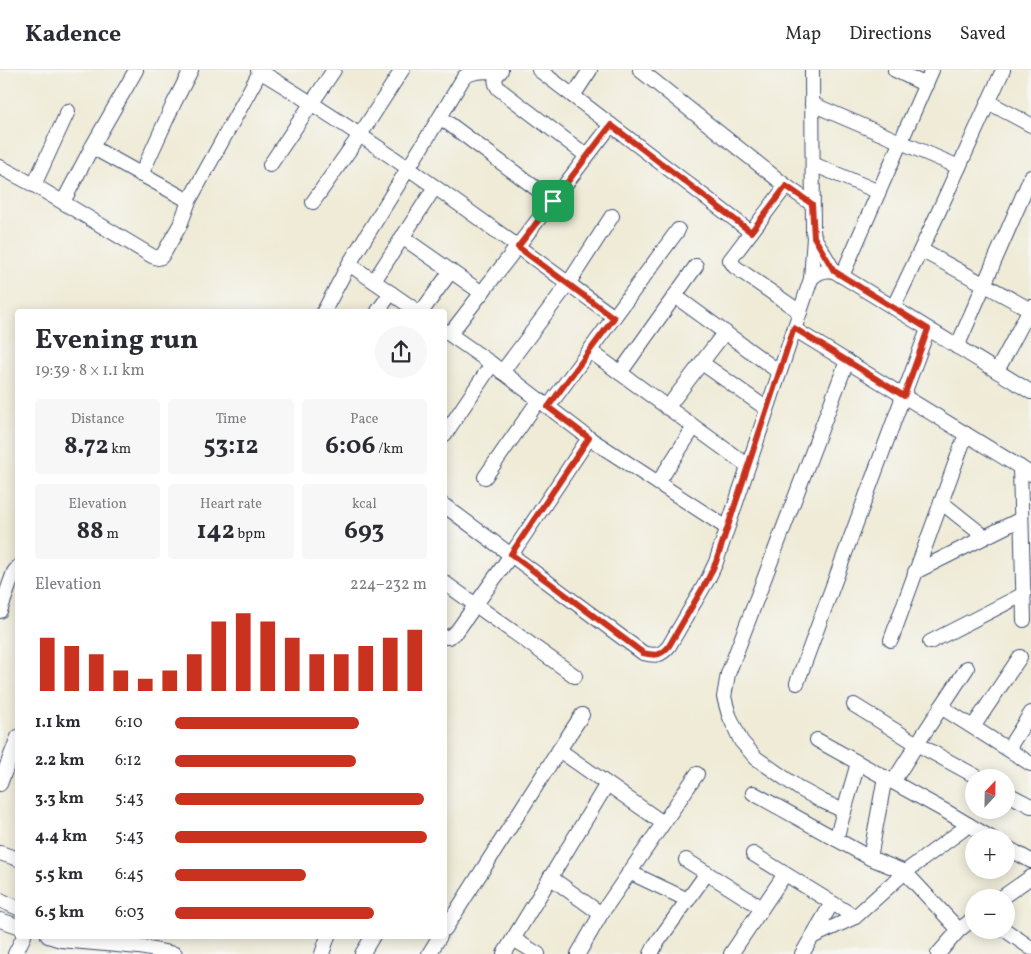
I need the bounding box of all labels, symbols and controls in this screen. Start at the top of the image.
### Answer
text: Kadence [25,18,121,52]
text: Map [785,22,821,47]
text: Directions [849,22,932,47]
text: Saved [960,22,1006,47]
pin [532,180,574,222]
icon: arrive [539,187,567,215]
text: Evening run [35,321,199,360]
button: share [375,326,427,378]
text: 19:39 · 8 × 1.1 km [35,360,145,382]
text: Distance [71,410,124,429]
text: Time [216,410,246,429]
text: Pace [350,410,378,429]
text: 8.72 [64,429,108,464]
text: 53:12 [204,429,258,464]
text: 6:06 [325,429,375,464]
text: km [108,440,131,459]
text: /km [375,440,403,459]
text: Elevation [69,495,127,514]
text: Heart rate [200,495,262,514]
text: kcal [352,495,377,514]
text: 88 [76,514,104,549]
text: 142 [196,514,235,549]
text: 693 [344,514,384,549]
text: m [104,525,119,544]
text: bpm [235,525,266,544]
text: Elevation [35,574,102,596]
text: 224–232 m [350,574,427,596]
text: 1.1 km [35,712,81,734]
text: 6:10 [115,712,143,734]
text: 2.2 km [35,750,85,772]
text: 6:12 [115,750,142,772]
north arrow [965,769,1015,819]
map controls [965,769,1015,939]
text: 3.3 km [35,788,84,810]
text: 5:43 [115,788,144,810]
text: 4.4 km [35,826,87,848]
text: 5:43 [115,826,144,848]
button: + [965,829,1015,879]
text: 5.5 km [35,864,83,886]
text: 6:45 [115,864,144,886]
button: − [965,889,1015,939]
text: 6.5 km [35,902,84,924]
text: 6:03 [115,902,144,924]

